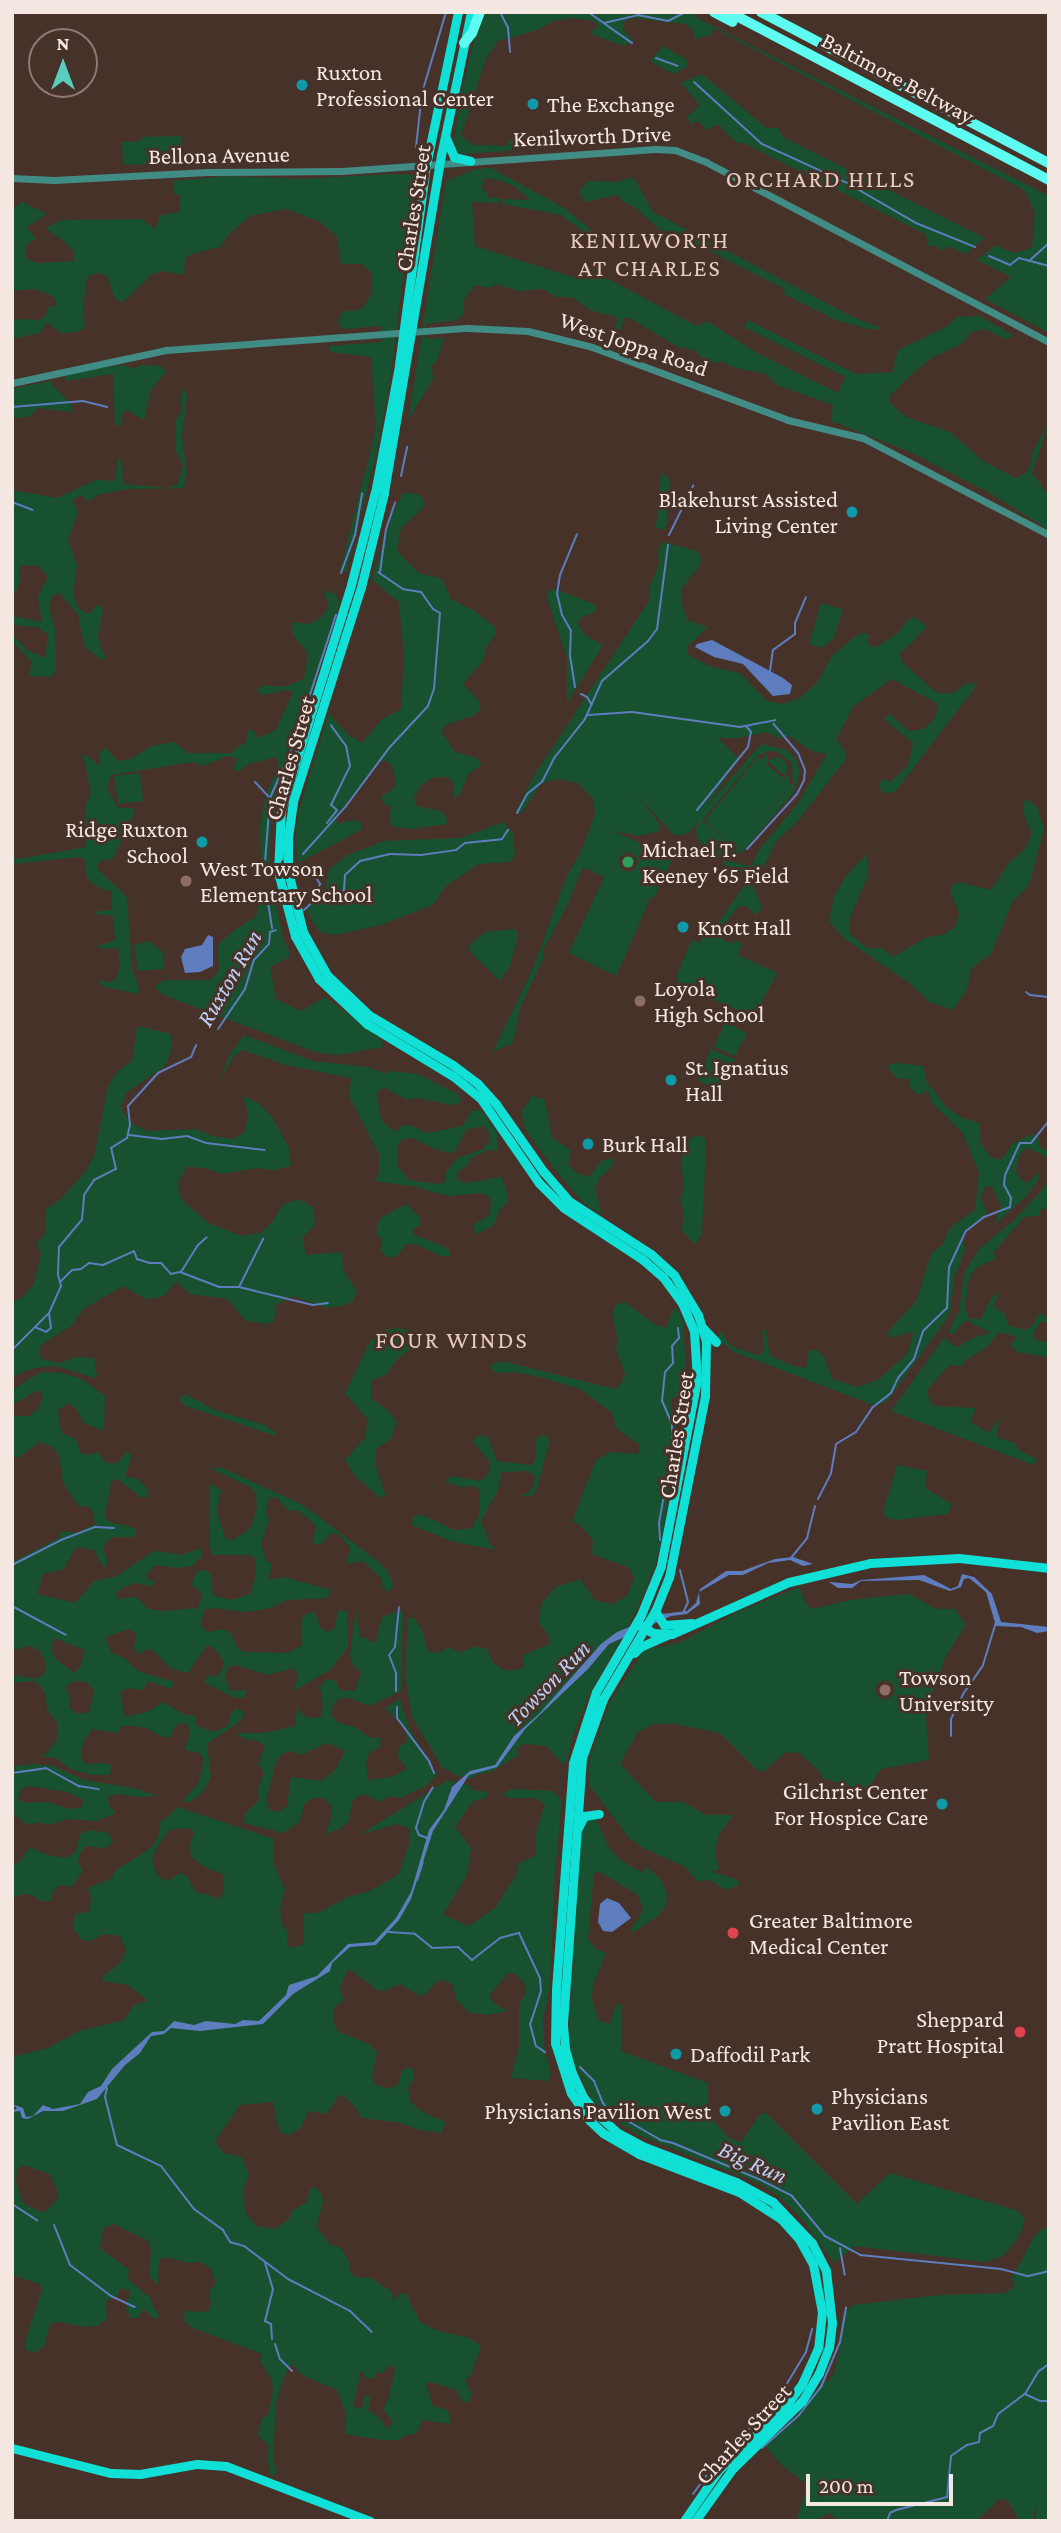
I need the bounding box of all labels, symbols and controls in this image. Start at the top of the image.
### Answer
street label: Baltimore Beltway [817,26,979,130]
north arrow [28,28,98,98]
text: N [57,33,69,54]
place label: Ruxton Professional Center [316,58,494,112]
marker: Ruxton Professional Center [294,77,310,93]
place label: The Exchange [547,90,675,118]
marker: The Exchange [525,96,541,112]
street label: Kenilworth Drive [513,119,671,153]
street label: Bellona Avenue [148,140,290,170]
street label: Charles Street [389,143,437,273]
district label: ORCHARD HILLS [727,165,915,193]
district label: KENILWORTH AT CHARLES [571,226,729,282]
street label: West Joppa Road [556,306,712,382]
place label: Blakehurst Assisted Living Center [658,485,838,539]
marker: Blakehurst Assisted Living Center [844,504,860,520]
street label: Charles Street [259,693,321,823]
place label: Ridge Ruxton School [65,815,188,869]
marker: Ridge Ruxton School [194,834,210,850]
place label: Michael T. Keeney '65 Field [642,835,789,889]
place label: West Towson Elementary School [200,854,372,908]
marker: Michael T. Keeney '65 Field [620,854,636,870]
marker: West Towson Elementary School [178,873,194,889]
place label: Knott Hall [697,913,791,941]
marker: Knott Hall [675,919,691,935]
water label: Ruxton Run [190,925,268,1031]
place label: Loyola High School [654,974,764,1028]
marker: Loyola High School [632,993,648,1009]
place label: St. Ignatius Hall [685,1053,789,1107]
marker: St. Ignatius Hall [663,1072,679,1088]
place label: Burk Hall [602,1130,688,1158]
marker: Burk Hall [580,1136,596,1152]
district label: FOUR WINDS [376,1326,528,1354]
street label: Charles Street [652,1370,700,1500]
water label: Towson Run [500,1634,596,1732]
place label: Towson University [899,1663,994,1717]
marker: Towson University [877,1682,893,1698]
place label: Gilchrist Center For Hospice Care [774,1777,928,1831]
marker: Gilchrist Center For Hospice Care [934,1796,950,1812]
place label: Greater Baltimore Medical Center [749,1906,913,1960]
marker: Greater Baltimore Medical Center [723,1923,743,1943]
place label: Sheppard Pratt Hospital [877,2005,1004,2059]
marker: Sheppard Pratt Hospital [1010,2022,1030,2042]
place label: Daffodil Park [690,2040,810,2068]
marker: Daffodil Park [668,2046,684,2062]
place label: Physicians Pavilion East [831,2082,949,2136]
place label: Physicians Pavilion West [484,2097,711,2125]
marker: Physicians Pavilion East [809,2101,825,2117]
marker: Physicians Pavilion West [717,2103,733,2119]
water label: Big Run [714,2134,792,2190]
street label: Charles Street [689,2378,797,2490]
scale bar [809,2460,956,2504]
text: 200 m [819,2474,874,2498]

